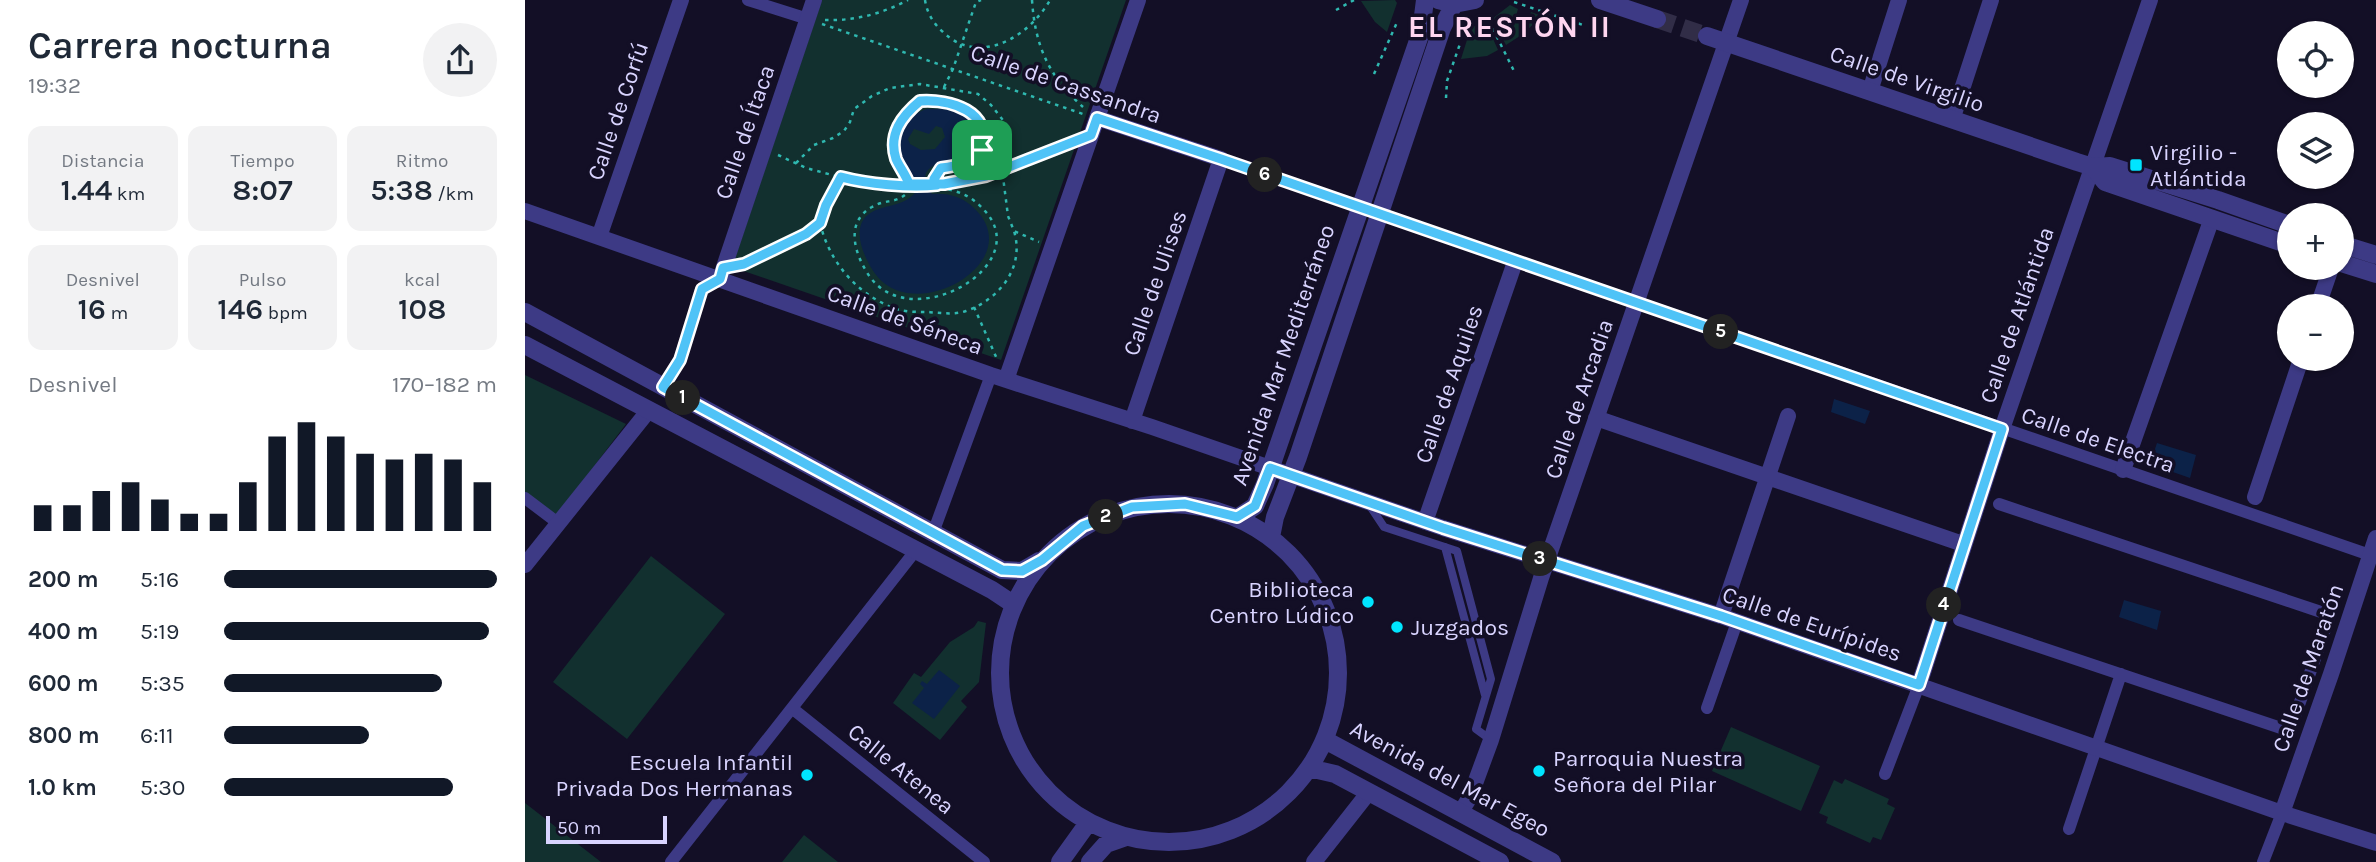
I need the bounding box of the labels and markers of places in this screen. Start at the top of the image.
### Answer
pin [952,120,1012,180]
place label: Virgilio - Atlántida [2150,139,2247,192]
marker: Virgilio - Atlántida [2128,157,2144,173]
pin: 6 [1247,158,1283,192]
pin: 5 [1703,314,1739,350]
pin: 1 [665,380,701,416]
pin: 2 [1089,500,1123,534]
pin: 3 [1523,542,1557,576]
place label: Biblioteca Centro Lúdico [1210,576,1354,629]
pin: 4 [1927,588,1961,622]
marker: Biblioteca Centro Lúdico [1360,594,1376,610]
place label: Juzgados [1411,614,1509,641]
marker: Juzgados [1389,619,1405,635]
place label: Parroquia Nuestra Señora del Pilar [1553,745,1743,798]
place label: Escuela Infantil Privada Dos Hermanas [556,749,793,802]
marker: Parroquia Nuestra Señora del Pilar [1531,763,1547,779]
marker: Escuela Infantil Privada Dos Hermanas [799,767,815,783]

